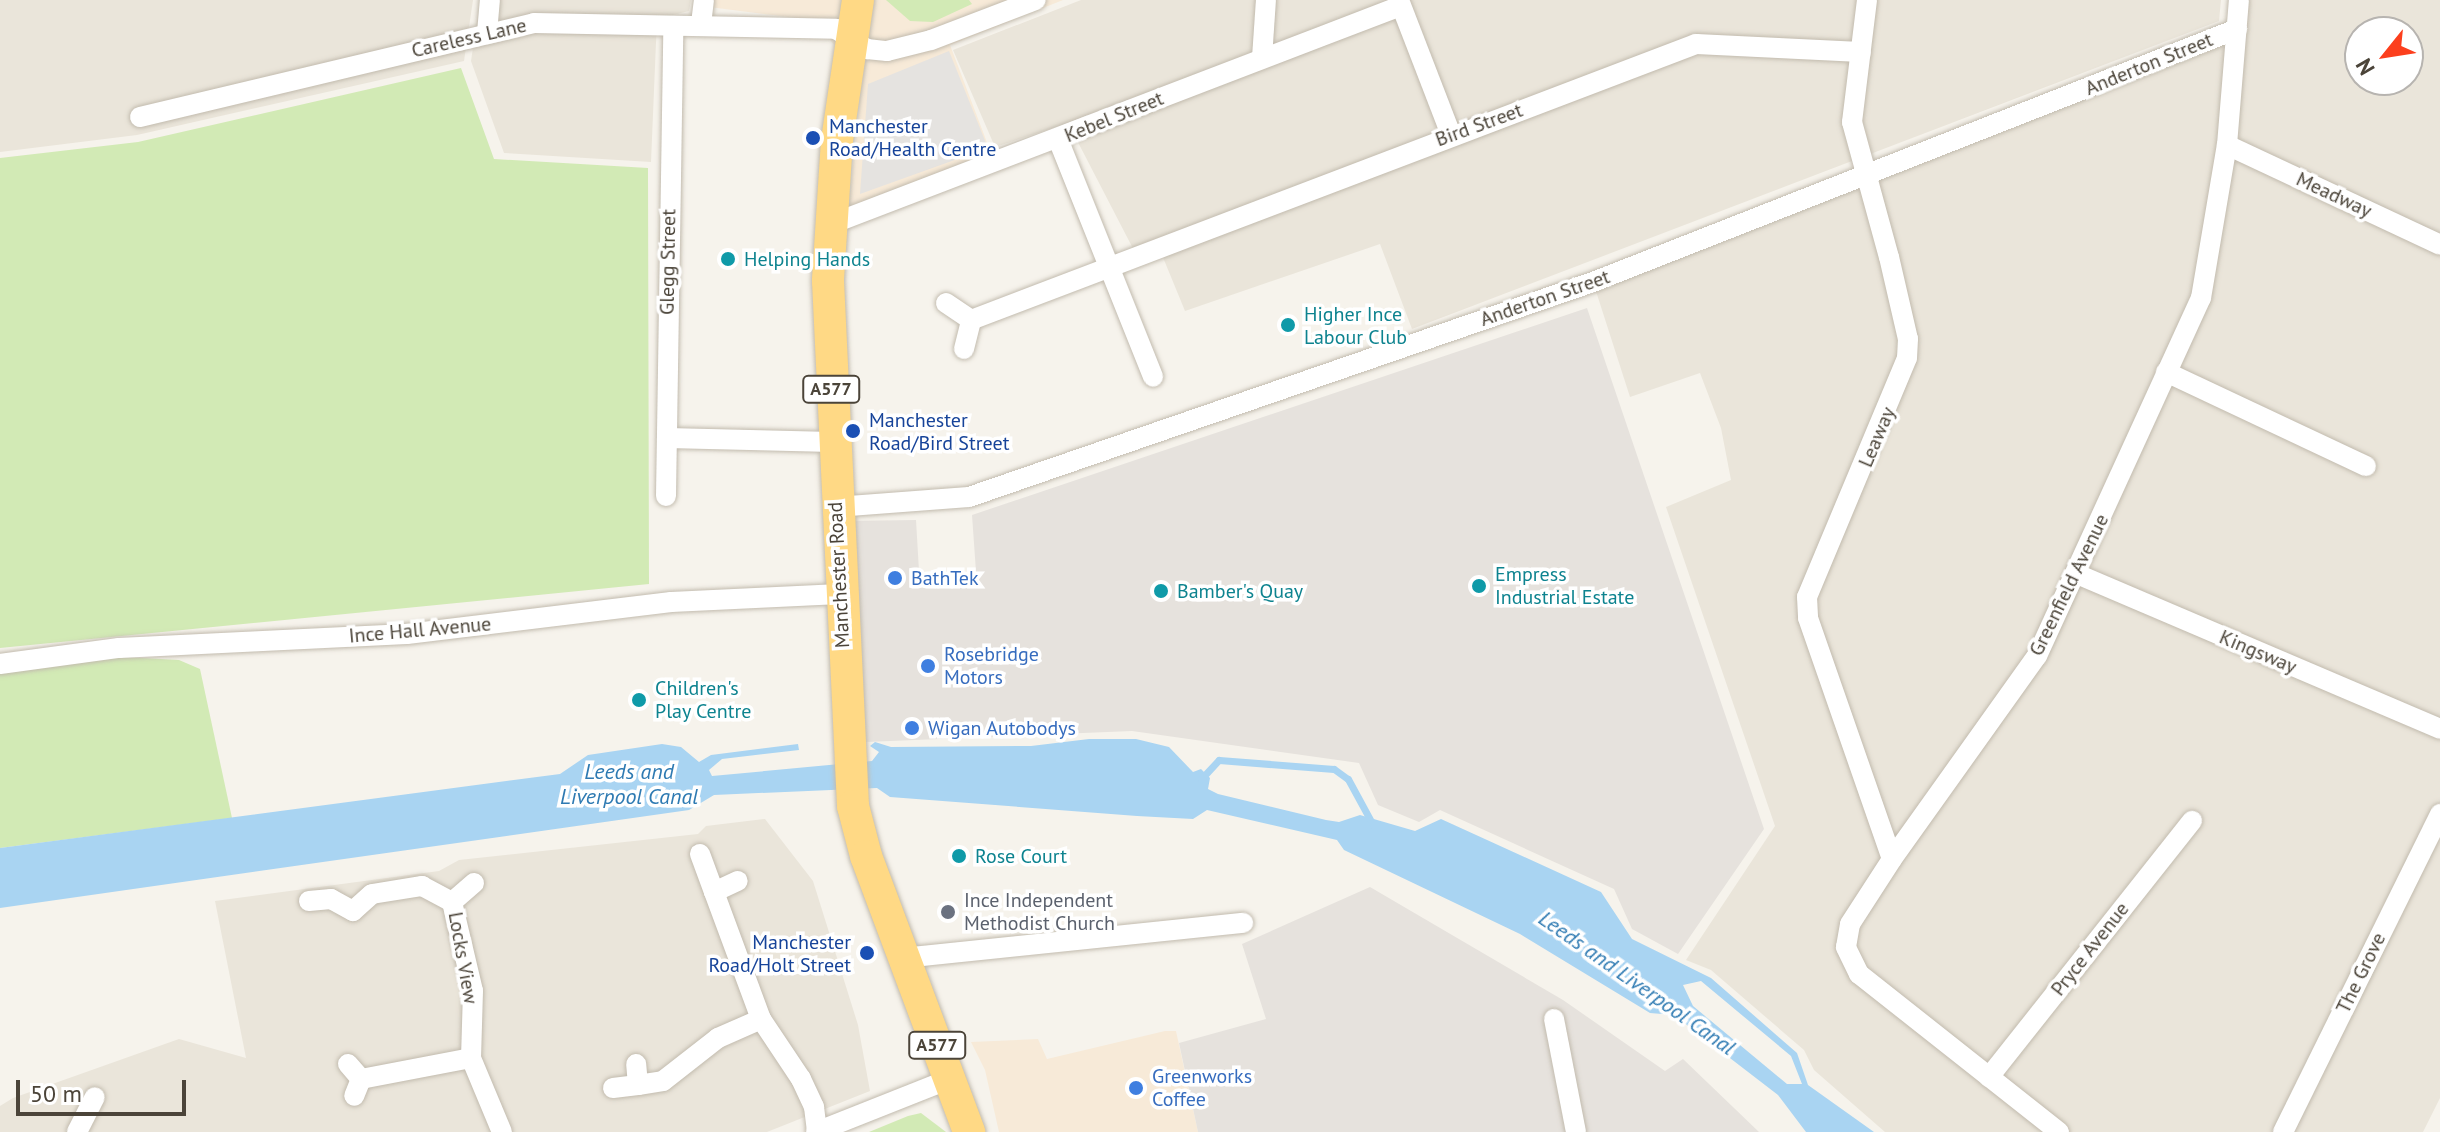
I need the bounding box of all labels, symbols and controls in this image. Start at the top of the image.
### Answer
street label: Careless Lane [409,13,529,63]
north arrow [2344,16,2424,96]
street label: Anderton Street [2082,27,2216,101]
text: N [2349,54,2381,80]
street label: Kebel Street [1061,86,1167,148]
street label: Bird Street [1432,98,1526,152]
place label: Manchester Road/Health Centre [829,114,996,161]
marker: Manchester Road/Health Centre [804,129,822,147]
street label: Meadway [2292,167,2376,223]
street label: Glegg Street [655,209,681,315]
place label: Helping Hands [744,247,870,271]
marker: Helping Hands [719,250,737,268]
street label: Anderton Street [1477,265,1613,331]
place label: Higher Ince Labour Club [1304,302,1407,349]
marker: Higher Ince Labour Club [1279,316,1297,334]
road number: A577 [801,375,861,403]
street label: Leaway [1854,403,1900,471]
place label: Manchester Road/Bird Street [869,408,1009,455]
marker: Manchester Road/Bird Street [844,422,862,440]
street label: Manchester Road [823,501,855,649]
street label: Greenfield Avenue [2024,510,2114,660]
place label: Empress Industrial Estate [1495,562,1634,609]
place label: BathTek [911,566,979,590]
marker: BathTek [886,569,904,587]
marker: Empress Industrial Estate [1470,577,1488,595]
place label: Bamber's Quay [1177,579,1303,603]
marker: Bamber's Quay [1152,582,1170,600]
street label: Ince Hall Avenue [347,612,493,648]
street label: Kingsway [2216,625,2300,679]
place label: Rosebridge Motors [944,642,1039,689]
marker: Rosebridge Motors [919,657,937,675]
place label: Children's Play Centre [655,676,752,723]
marker: Children's Play Centre [630,691,648,709]
place label: Wigan Autobodys [928,716,1077,740]
marker: Wigan Autobodys [903,719,921,737]
water label: Leeds and Liverpool Canal [560,758,698,810]
place label: Rose Court [975,844,1067,868]
marker: Rose Court [950,847,968,865]
place label: Ince Independent Methodist Church [964,888,1115,935]
street label: Pryce Avenue [2046,897,2134,1001]
marker: Ince Independent Methodist Church [939,903,957,921]
water label: Leeds and Liverpool Canal [1534,905,1740,1061]
street label: Locks View [443,910,483,1006]
street label: The Grove [2331,929,2391,1017]
place label: Manchester Road/Holt Street [708,930,851,977]
marker: Manchester Road/Holt Street [858,944,876,962]
road number: A577 [907,1031,967,1059]
scale bar [20,1064,190,1114]
place label: Greenworks Coffee [1152,1064,1252,1111]
text: 50 m [30,1078,82,1109]
marker: Greenworks Coffee [1127,1079,1145,1097]

